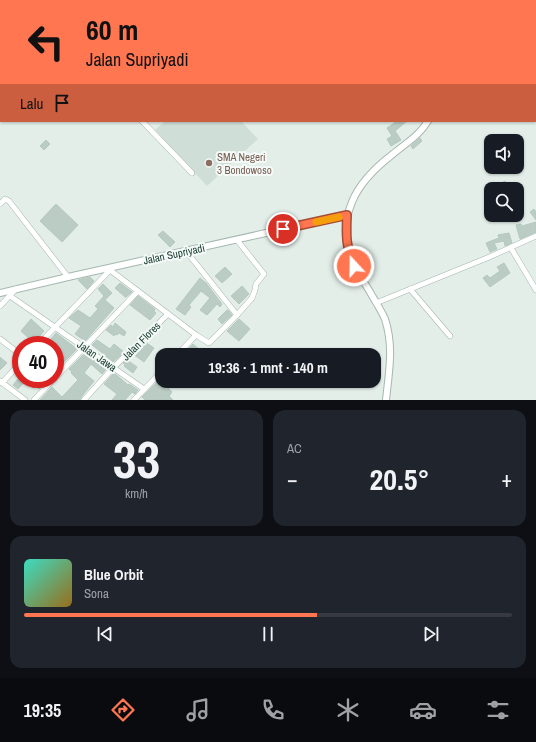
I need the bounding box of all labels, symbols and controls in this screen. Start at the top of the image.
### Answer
text: 60 m [86,11,138,49]
icon: left [20,16,72,68]
text: Jalan Supriyadi [86,47,189,72]
icon: arrive [51,92,73,114]
text: Lalu [20,93,43,114]
map controls [484,134,524,222]
button: sound [484,134,524,174]
place label: SMA Negeri 3 Bondowoso [217,150,272,177]
marker: SMA Negeri 3 Bondowoso [204,158,214,168]
button: search [484,182,524,222]
pin [266,212,300,246]
icon: arrive [272,218,294,240]
street label: Jalan Supriyadi [142,241,206,267]
position arrow [333,245,375,287]
street label: Jalan Flores [119,318,164,363]
speed limit sign: 40 [12,336,64,388]
street label: Jalan Jawa [75,337,119,375]
text: 19:36 · 1 mnt · 140 m [208,357,328,378]
text: 33 [113,424,160,494]
text: AC [287,440,302,457]
text: 20.5° [370,459,429,499]
text: − [287,464,298,494]
text: + [501,464,512,494]
text: km/h [125,485,148,502]
text: Blue Orbit [84,564,143,585]
text: Sona [84,585,109,602]
icon: previous [94,623,116,645]
icon: pause [257,623,279,645]
icon: next [420,623,442,645]
icon: directions [109,696,137,724]
icon: music [184,696,212,724]
icon: phone [259,696,287,724]
icon: climate [334,696,362,724]
icon: car [409,696,437,724]
icon: filters [484,696,512,724]
text: 19:35 [24,698,61,723]

